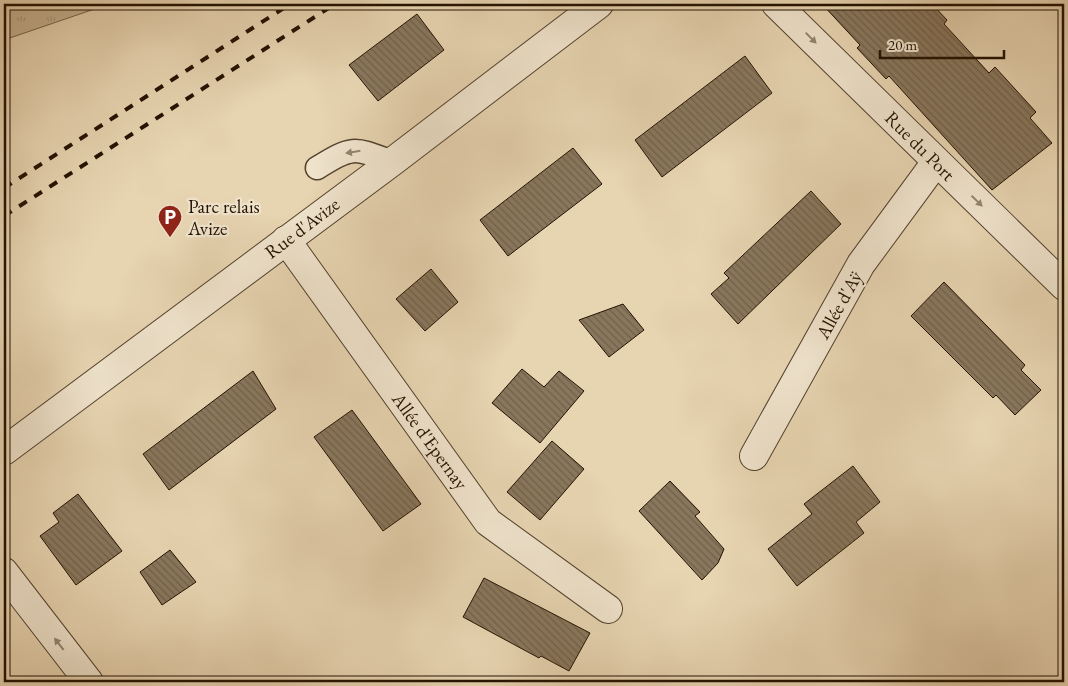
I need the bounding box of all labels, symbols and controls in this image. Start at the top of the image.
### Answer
scale bar [880,28,1004,60]
one-way arrow [805,32,817,44]
text: 20 m [888,35,917,54]
street label: Rue du Port [880,106,960,186]
one-way arrow [345,148,361,156]
street label: Rue d'Avize [260,192,344,264]
place label: Parc relais Avize [187,194,260,241]
one-way arrow [970,195,982,207]
parking icon: Parc relais Avize [157,204,183,238]
street label: Allée d'Aÿ [810,266,868,344]
street label: Allée d'Epernay [386,387,474,495]
one-way arrow [53,638,64,651]

